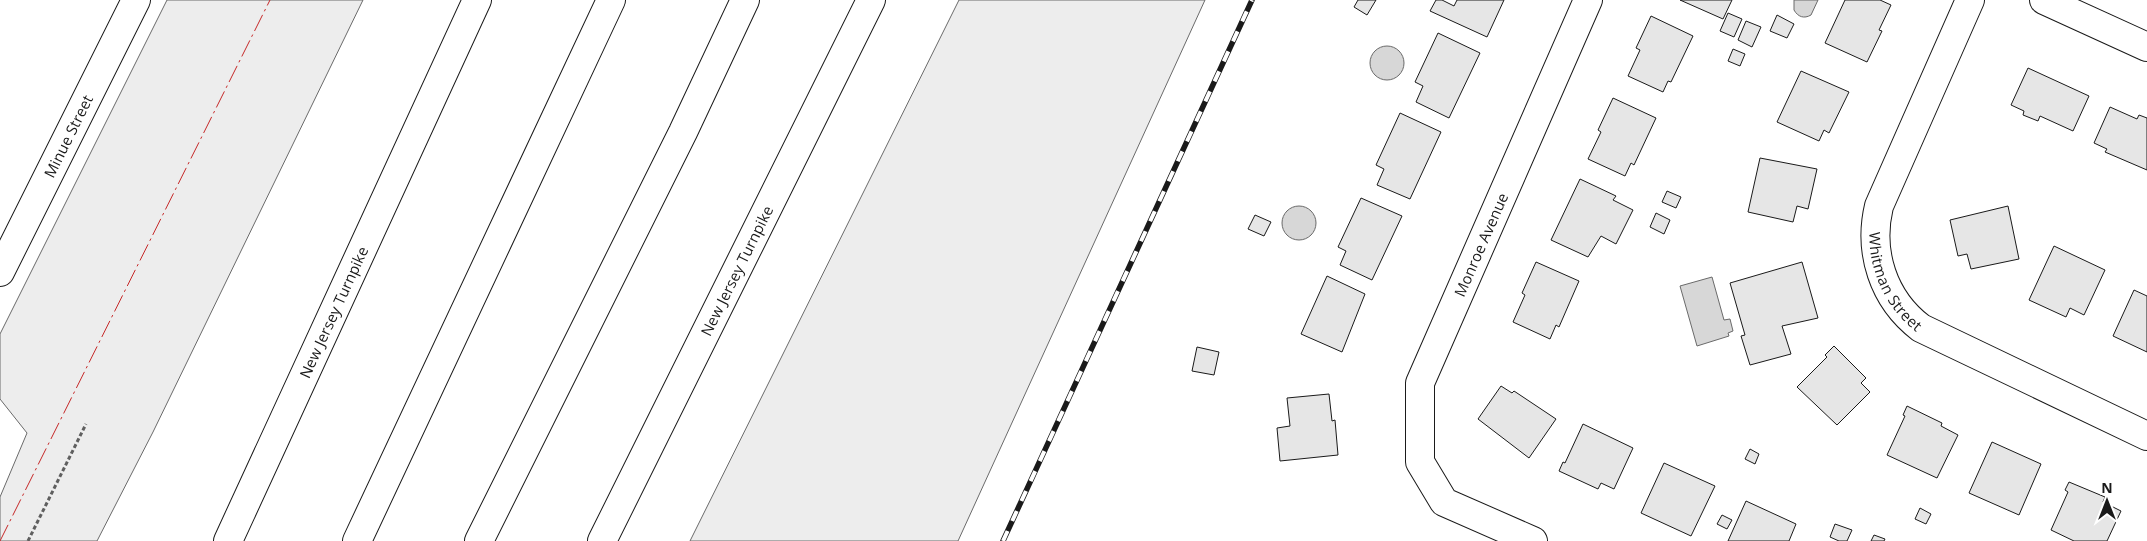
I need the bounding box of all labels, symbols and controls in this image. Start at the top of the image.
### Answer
street label: Minue Street [39,91,97,181]
street label: Monroe Avenue [1449,189,1512,300]
street label: New Jersey Turnpike [696,202,777,339]
street label: Whitman Street [1865,232,1926,335]
street label: New Jersey Turnpike [294,243,372,381]
north arrow [2082,476,2132,526]
text: N [2101,478,2113,497]

